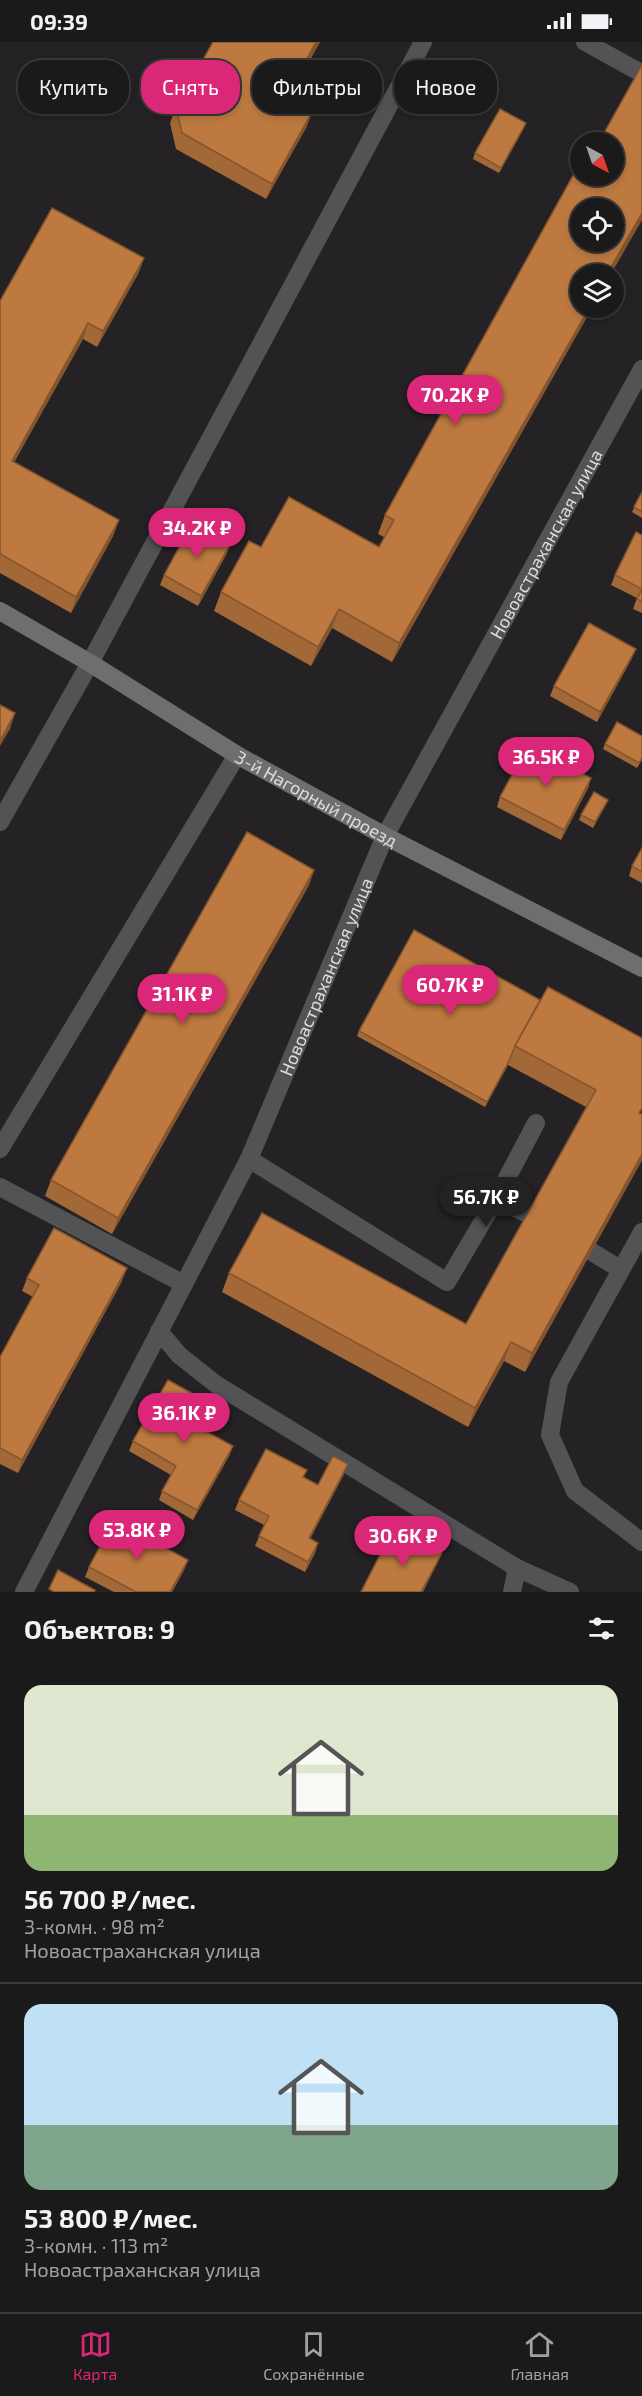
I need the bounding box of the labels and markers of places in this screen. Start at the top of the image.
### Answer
pin: 70.2K ₽ [400,375,510,426]
pin: 34.2K ₽ [142,508,252,559]
pin: 36.5K ₽ [491,737,601,788]
pin: 60.7K ₽ [395,965,505,1016]
pin: 31.1K ₽ [127,974,237,1025]
pin: 56.7K ₽ [431,1177,541,1228]
pin: 36.1K ₽ [129,1393,239,1444]
pin: 53.8K ₽ [82,1510,192,1561]
pin: 30.6K ₽ [348,1516,458,1567]

